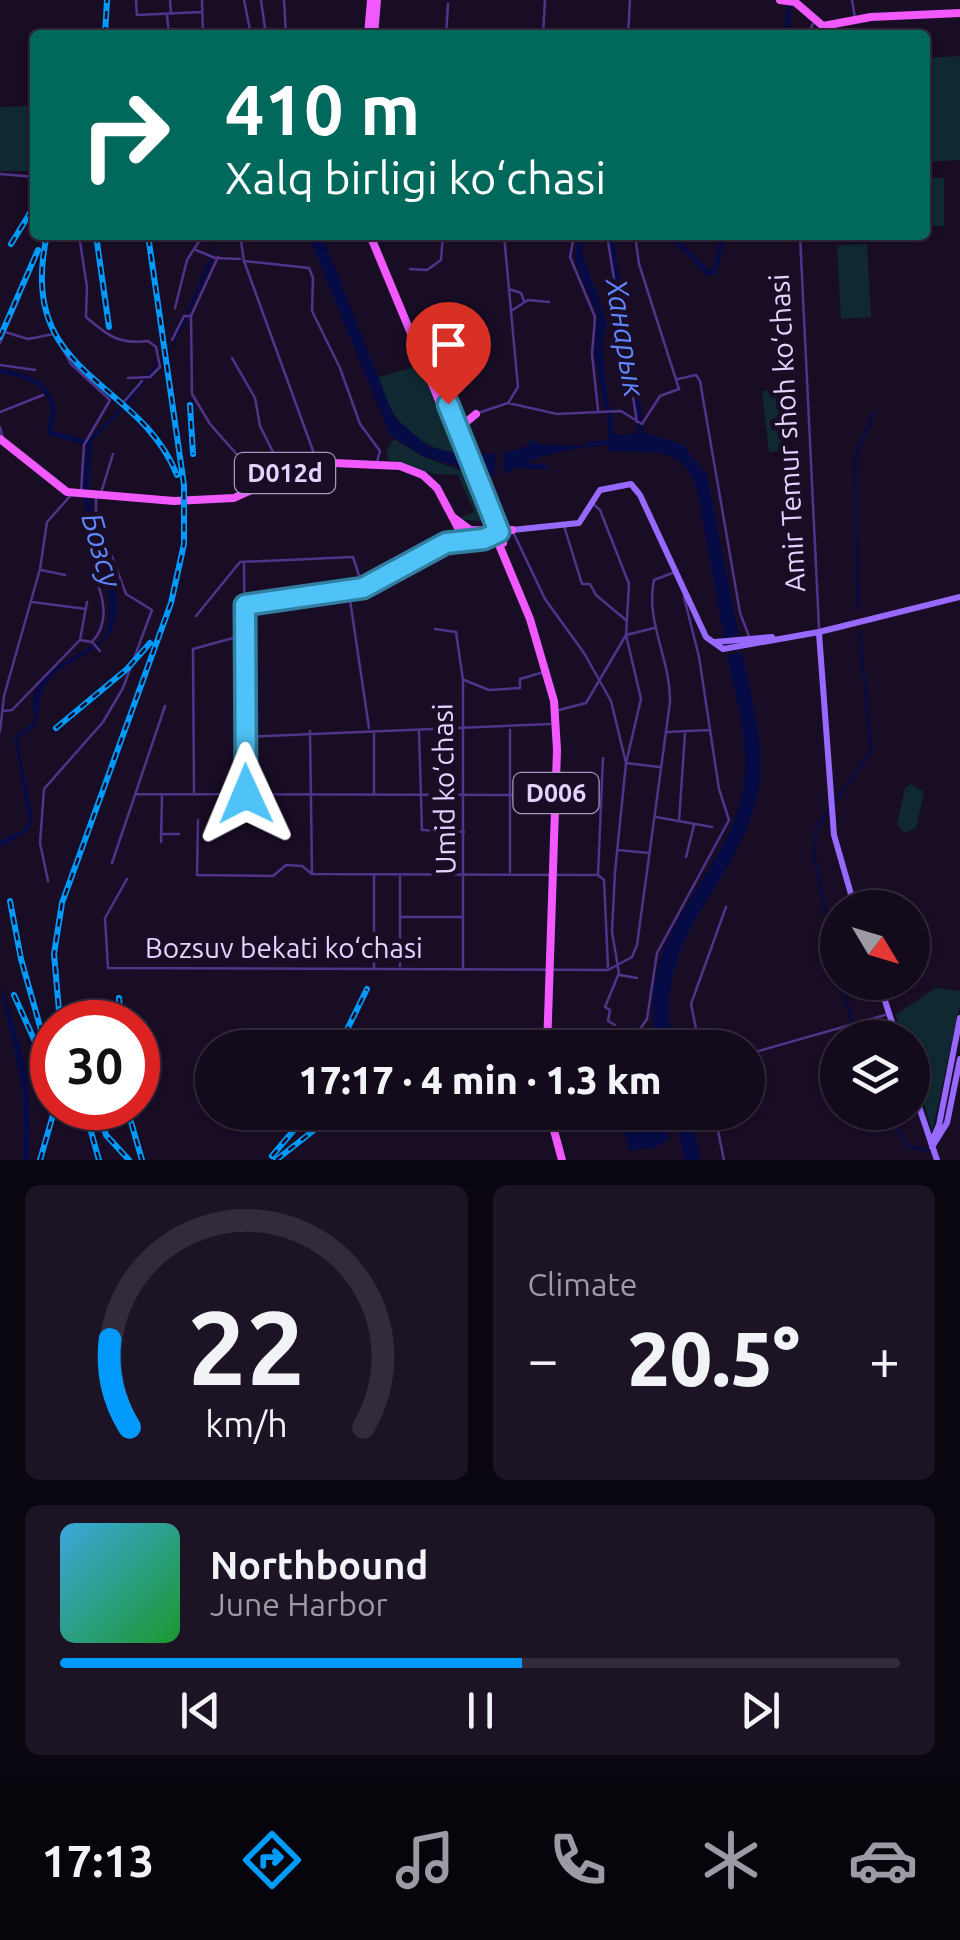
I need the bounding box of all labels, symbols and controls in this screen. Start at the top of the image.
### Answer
icon: right [60,70,190,200]
text: 410 m [225,70,420,148]
text: Xalq birligi ko‘chasi [225,152,606,203]
street label: Amir Temur shoh ko‘chasi [763,273,810,593]
water label: Ханарык [600,274,652,400]
pin [406,302,491,405]
icon: arrive [421,317,476,372]
road number: D012d [235,453,335,493]
water label: Бозсу [75,509,129,592]
street label: Umid ko‘chasi [427,703,460,875]
position arrow [194,742,298,846]
road number: D006 [514,773,598,813]
north arrow [820,890,930,1000]
map controls [820,890,930,1130]
street label: Bozsuv bekati ko‘chasi [145,932,423,963]
speed limit sign: 30 [30,1000,160,1130]
button: layers [820,1020,930,1130]
text: 17:17 · 4 min · 1.3 km [298,1059,662,1101]
text: Climate [528,1266,638,1302]
text: 22 [188,1288,305,1405]
text: 20.5° [627,1316,800,1400]
text: − [528,1328,559,1389]
text: + [869,1328,900,1389]
text: km/h [205,1404,288,1444]
text: Northbound [210,1544,428,1586]
text: June Harbor [210,1586,388,1622]
icon: previous [173,1683,228,1738]
icon: pause [453,1683,508,1738]
icon: next [733,1683,788,1738]
icon: directions [237,1825,307,1895]
icon: music [390,1825,460,1895]
icon: phone [543,1825,613,1895]
icon: climate [696,1825,766,1895]
icon: car [848,1825,918,1895]
text: 17:13 [41,1835,154,1886]

